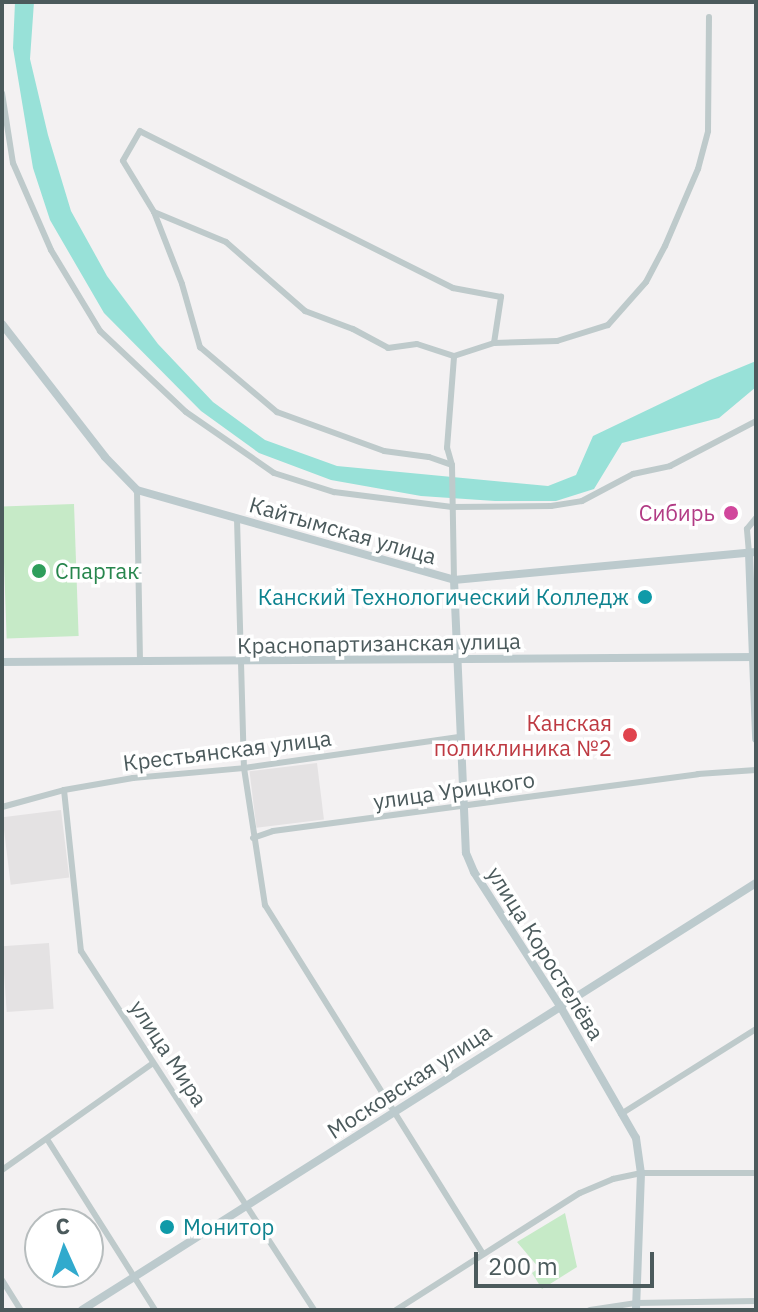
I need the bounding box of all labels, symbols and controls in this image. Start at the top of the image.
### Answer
street label: Кайтымская улица [246,491,440,569]
place label: Сибирь [639,500,715,526]
marker: Сибирь [722,504,740,522]
place label: Спартак [55,558,139,584]
marker: Спартак [30,562,48,580]
place label: Канский Технологический Колледж [258,584,629,610]
marker: Канский Технологический Колледж [636,588,654,606]
street label: Краснопартизанская улица [237,627,521,659]
place label: Канская поликлиника №2 [434,709,612,760]
street label: Крестьянская улица [121,724,333,776]
marker: Канская поликлиника №2 [619,724,641,746]
street label: улица Урицкого [372,766,536,814]
street label: улица Коростелёва [482,861,610,1045]
street label: улица Мира [125,995,213,1111]
street label: Московская улица [322,1018,496,1144]
north arrow [24,1208,104,1288]
text: С [55,1211,71,1240]
place label: Монитор [183,1214,274,1240]
marker: Монитор [158,1218,176,1236]
scale bar [478,1236,658,1286]
text: 200 m [488,1250,558,1282]

